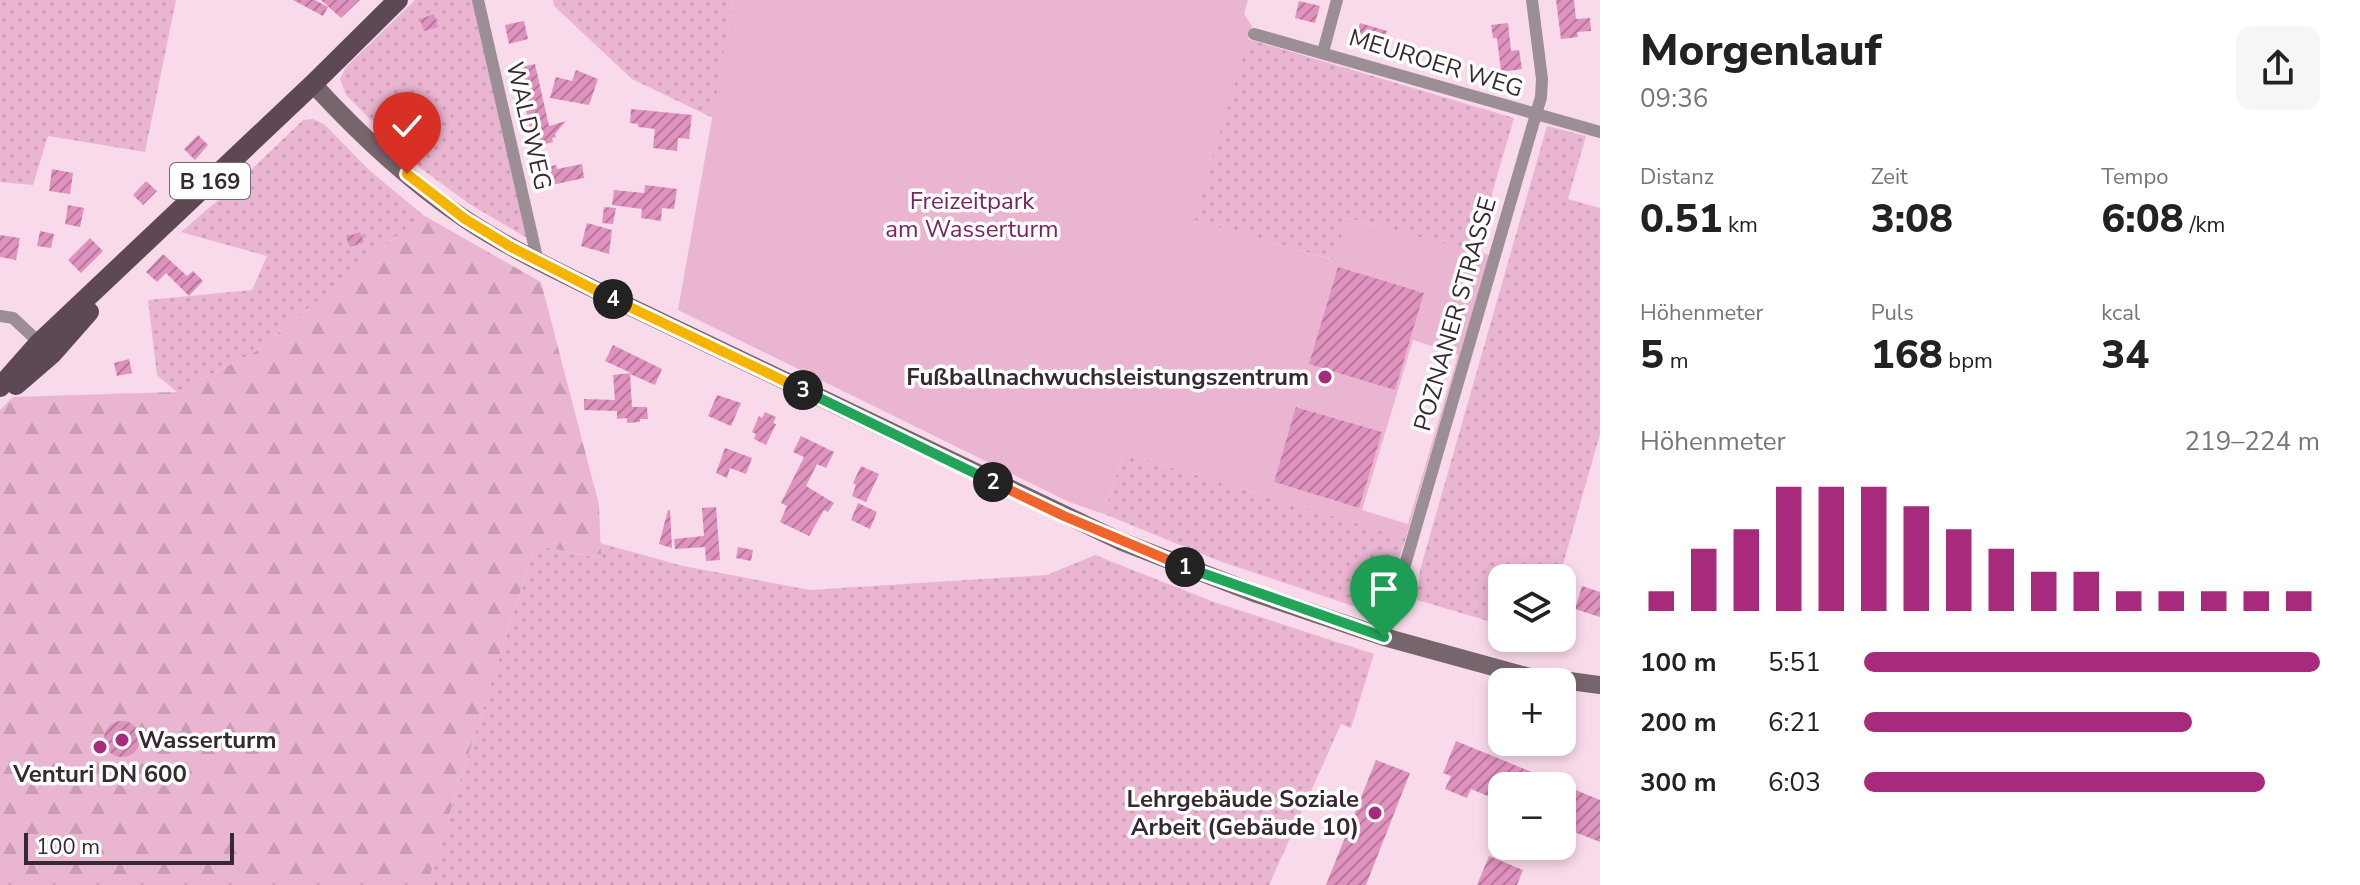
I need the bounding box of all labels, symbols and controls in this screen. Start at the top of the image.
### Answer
street label: MEUROER WEG [1345,21,1527,105]
text: Morgenlauf [1640,21,1882,81]
button: share [2236,26,2320,110]
street label: WALDWEG [499,59,559,193]
text: 09:36 [1640,81,1708,116]
pin [373,92,441,174]
icon: check [385,104,429,148]
text: Distanz [1640,162,1714,192]
text: Zeit [1871,162,1908,192]
text: Tempo [2101,162,2169,192]
road number: B 169 [170,163,250,199]
park label: Freizeitpark am Wasserturm [885,185,1059,245]
text: 0.51 [1640,192,1722,246]
text: 3:08 [1871,192,1953,246]
text: 6:08 [2101,192,2184,246]
street label: POZNANER STRASSE [1406,193,1504,435]
text: km [1722,210,1758,240]
text: /km [2184,210,2225,240]
pin: 4 [593,279,633,319]
text: 4 [606,284,620,314]
text: Höhenmeter [1640,298,1763,328]
text: Puls [1871,298,1914,328]
text: kcal [2101,298,2140,328]
text: 5 [1640,328,1664,382]
text: 168 [1871,328,1943,382]
text: 34 [2101,328,2149,382]
text: m [1664,346,1689,376]
text: bpm [1943,346,1993,376]
place label: Fußballnachwuchsleistungszentrum [906,361,1309,393]
marker: Fußballnachwuchsleistungszentrum [1316,368,1334,386]
pin: 3 [783,370,823,410]
text: 3 [796,375,810,405]
text: Höhenmeter [1640,424,1786,459]
text: 219–224 m [2184,424,2320,459]
pin: 2 [973,462,1013,502]
text: 2 [986,467,1000,497]
pin: 1 [1165,547,1205,587]
text: 1 [1178,552,1192,582]
pin [1350,555,1418,637]
map controls [1488,564,1576,860]
button: layers [1488,564,1576,652]
icon: arrive [1362,567,1406,611]
text: 100 m [1640,645,1717,680]
text: 5:51 [1768,645,1821,680]
button: + [1488,668,1576,756]
text: 200 m [1640,705,1717,740]
text: 6:21 [1768,705,1821,740]
place label: Wasserturm [138,724,276,756]
marker: Wasserturm [113,731,131,749]
marker: Venturi DN 600 [91,738,109,756]
place label: Venturi DN 600 [12,758,187,790]
text: 300 m [1640,765,1717,800]
text: 6:03 [1768,765,1821,800]
button: − [1488,772,1576,860]
place label: Lehrgebäude Soziale Arbeit (Gebäude 10) [1127,783,1359,843]
marker: Lehrgebäude Soziale Arbeit (Gebäude 10) [1366,804,1384,822]
scale bar [24,829,234,865]
text: 100 m [36,832,100,862]

